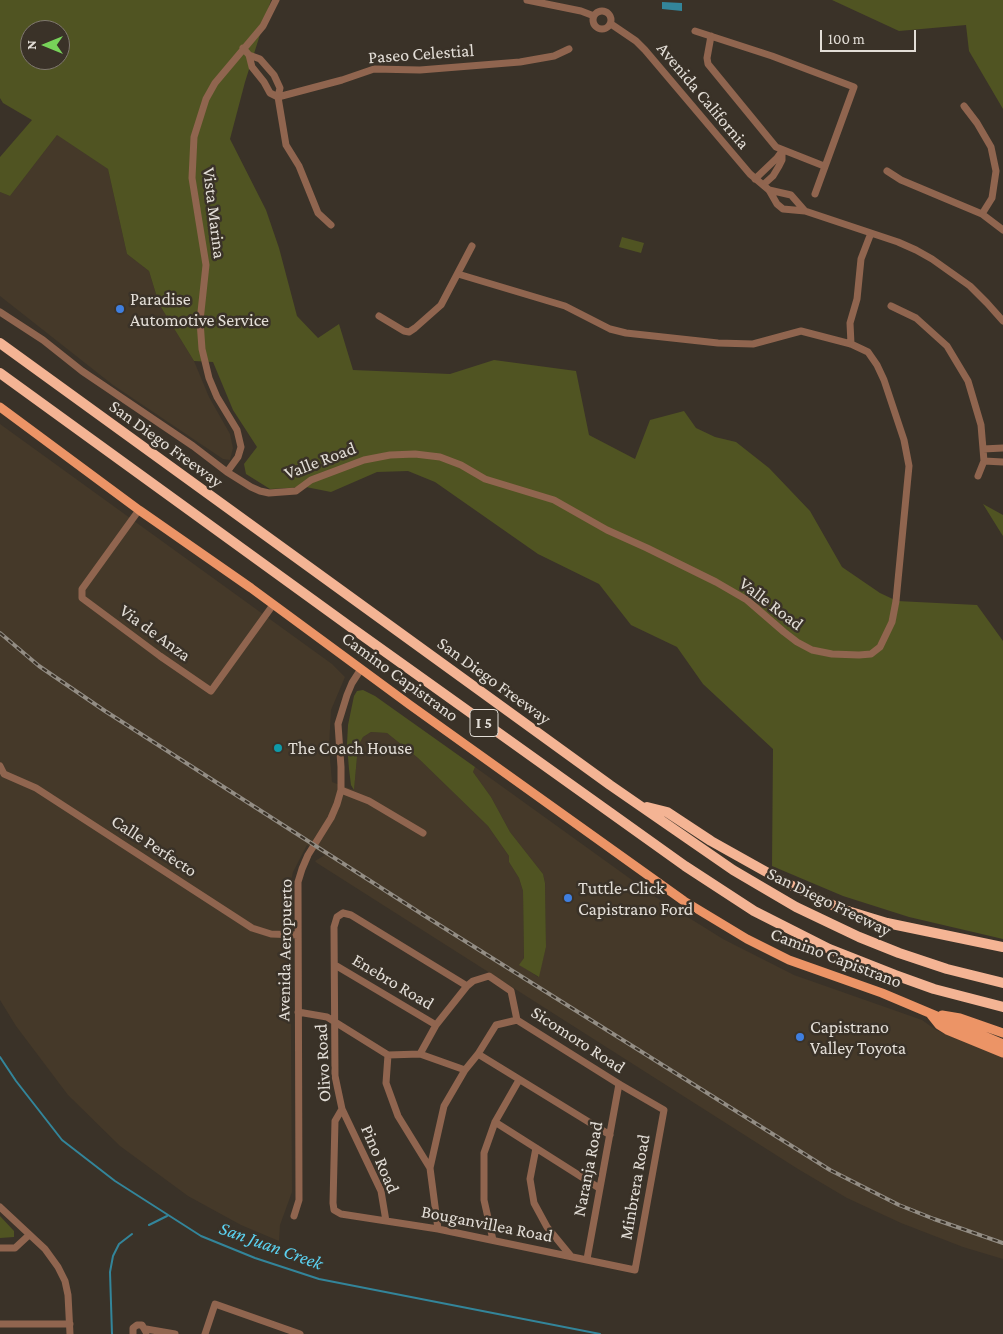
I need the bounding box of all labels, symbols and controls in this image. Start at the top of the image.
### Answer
north arrow [20,20,70,70]
scale bar [823,20,919,52]
text: 100 m [828,31,865,47]
street label: Avenida California [652,38,754,154]
text: N [23,40,39,50]
street label: Paseo Celestial [367,40,475,68]
street label: Vista Marina [198,166,230,260]
place label: Paradise Automotive Service [130,288,269,330]
marker: Paradise Automotive Service [114,303,126,315]
street label: San Diego Freeway [105,395,227,493]
street label: Valle Road [281,437,359,485]
street label: Valle Road [735,573,807,635]
street label: Via de Anza [115,600,195,666]
street label: Camino Capistrano [337,627,463,727]
street label: San Diego Freeway [433,632,555,730]
road number: I 5 [470,710,498,736]
place label: The Coach House [288,737,412,759]
marker: The Coach House [272,742,284,754]
street label: Calle Perfecto [107,810,201,882]
street label: San Diego Freeway [763,863,895,941]
place label: Tuttle-Click Capistrano Ford [578,877,693,920]
street label: Avenida Aeropuerto [273,879,297,1021]
marker: Tuttle-Click Capistrano Ford [562,892,574,904]
street label: Camino Capistrano [767,923,905,993]
street label: Enebro Road [348,949,438,1015]
street label: Sicomoro Road [527,1002,629,1078]
place label: Capistrano Valley Toyota [810,1016,906,1058]
street label: Olivo Road [310,1023,336,1103]
marker: Capistrano Valley Toyota [794,1031,806,1043]
street label: Naranja Road [568,1119,608,1219]
street label: Pino Road [356,1122,404,1196]
street label: Minbrera Road [615,1133,655,1241]
street label: Bouganvillea Road [419,1201,555,1247]
water label: San Juan Creek [216,1217,326,1275]

